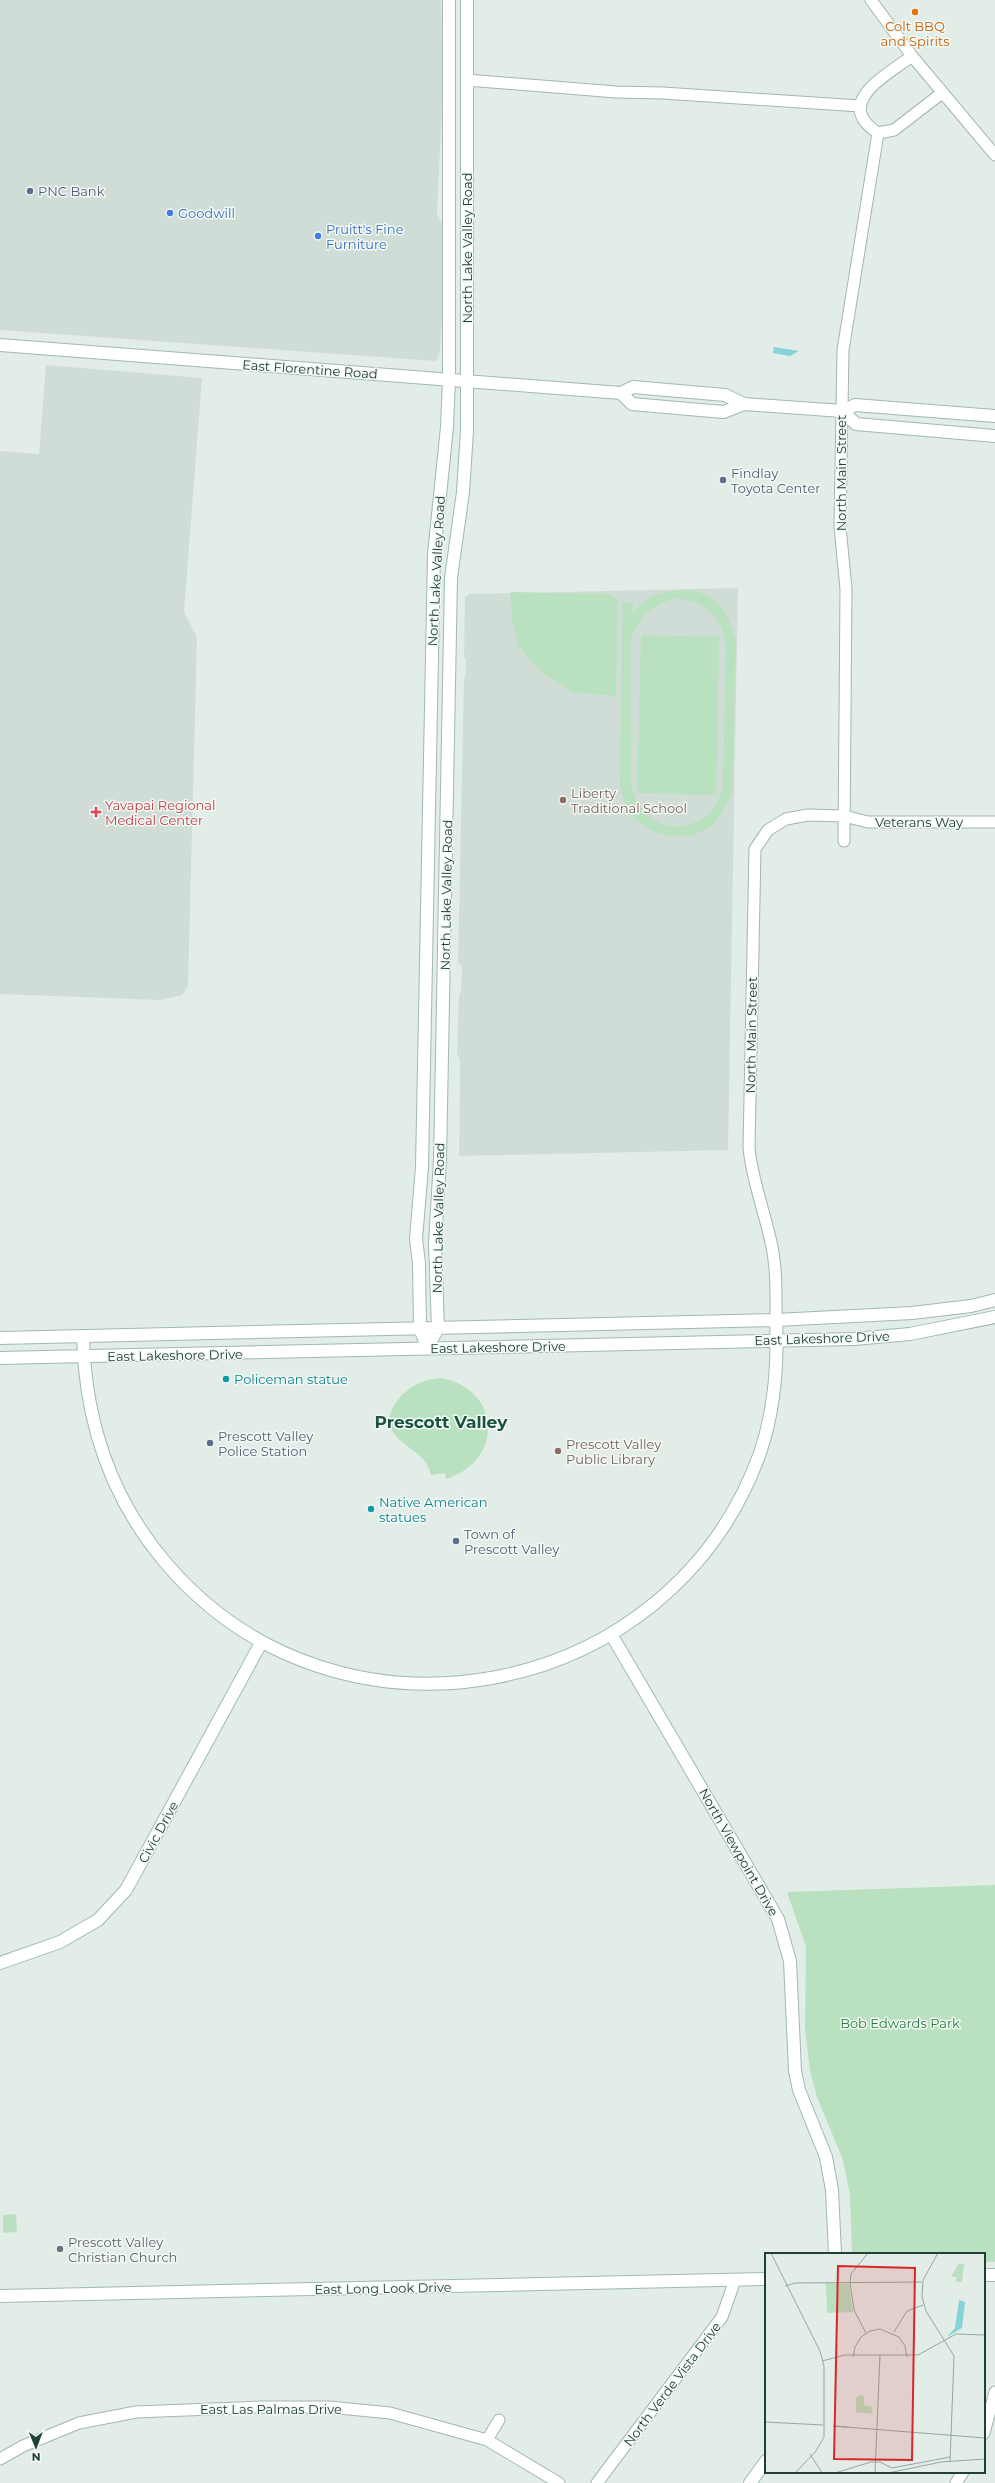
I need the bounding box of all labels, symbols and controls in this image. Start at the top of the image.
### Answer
marker: Colt BBQ and Spirits [910,7,920,17]
place label: Colt BBQ and Spirits [880,18,950,49]
street label: North Lake Valley Road [459,173,475,323]
place label: PNC Bank [38,183,105,199]
marker: PNC Bank [25,186,35,196]
place label: Goodwill [178,205,235,221]
marker: Goodwill [165,208,175,218]
place label: Pruitt's Fine Furniture [326,221,404,252]
marker: Pruitt's Fine Furniture [313,231,323,241]
street label: East Florentine Road [242,356,378,382]
street label: North Main Street [833,415,849,531]
place label: Findlay Toyota Center [731,465,820,496]
marker: Findlay Toyota Center [718,475,728,485]
street label: North Lake Valley Road [424,495,448,647]
place label: Liberty Traditional School [571,785,687,816]
marker: Liberty Traditional School [558,795,568,805]
place label: Yavapai Regional Medical Center [105,797,216,828]
marker: Yavapai Regional Medical Center [90,806,102,818]
street label: Veterans Way [875,814,964,830]
street label: North Lake Valley Road [437,819,455,971]
street label: North Main Street [742,977,760,1093]
street label: North Lake Valley Road [429,1142,447,1294]
street label: East Lakeshore Drive [754,1328,890,1348]
street label: East Lakeshore Drive [430,1338,566,1356]
street label: East Lakeshore Drive [107,1346,243,1364]
place label: Policeman statue [234,1371,348,1387]
marker: Policeman statue [221,1374,231,1384]
district label: Prescott Valley [374,1412,508,1432]
place label: Prescott Valley Police Station [218,1428,314,1459]
place label: Prescott Valley Public Library [566,1436,662,1467]
marker: Prescott Valley Police Station [205,1438,215,1448]
marker: Prescott Valley Public Library [553,1446,563,1456]
place label: Native American statues [379,1494,487,1525]
marker: Native American statues [366,1504,376,1514]
place label: Town of Prescott Valley [464,1526,560,1557]
marker: Town of Prescott Valley [451,1536,461,1546]
street label: North Viewpoint Drive [696,1785,782,1919]
street label: Civic Drive [135,1798,182,1866]
park label: Bob Edwards Park [840,2015,960,2031]
place label: Prescott Valley Christian Church [68,2234,177,2265]
marker: Prescott Valley Christian Church [55,2244,65,2254]
inset map [765,2253,985,2473]
street label: East Long Look Drive [314,2279,452,2297]
street label: North Verde Vista Drive [620,2318,724,2449]
street label: East Las Palmas Drive [200,2401,342,2417]
north arrow [16,2427,56,2467]
text: N [32,2450,41,2464]

